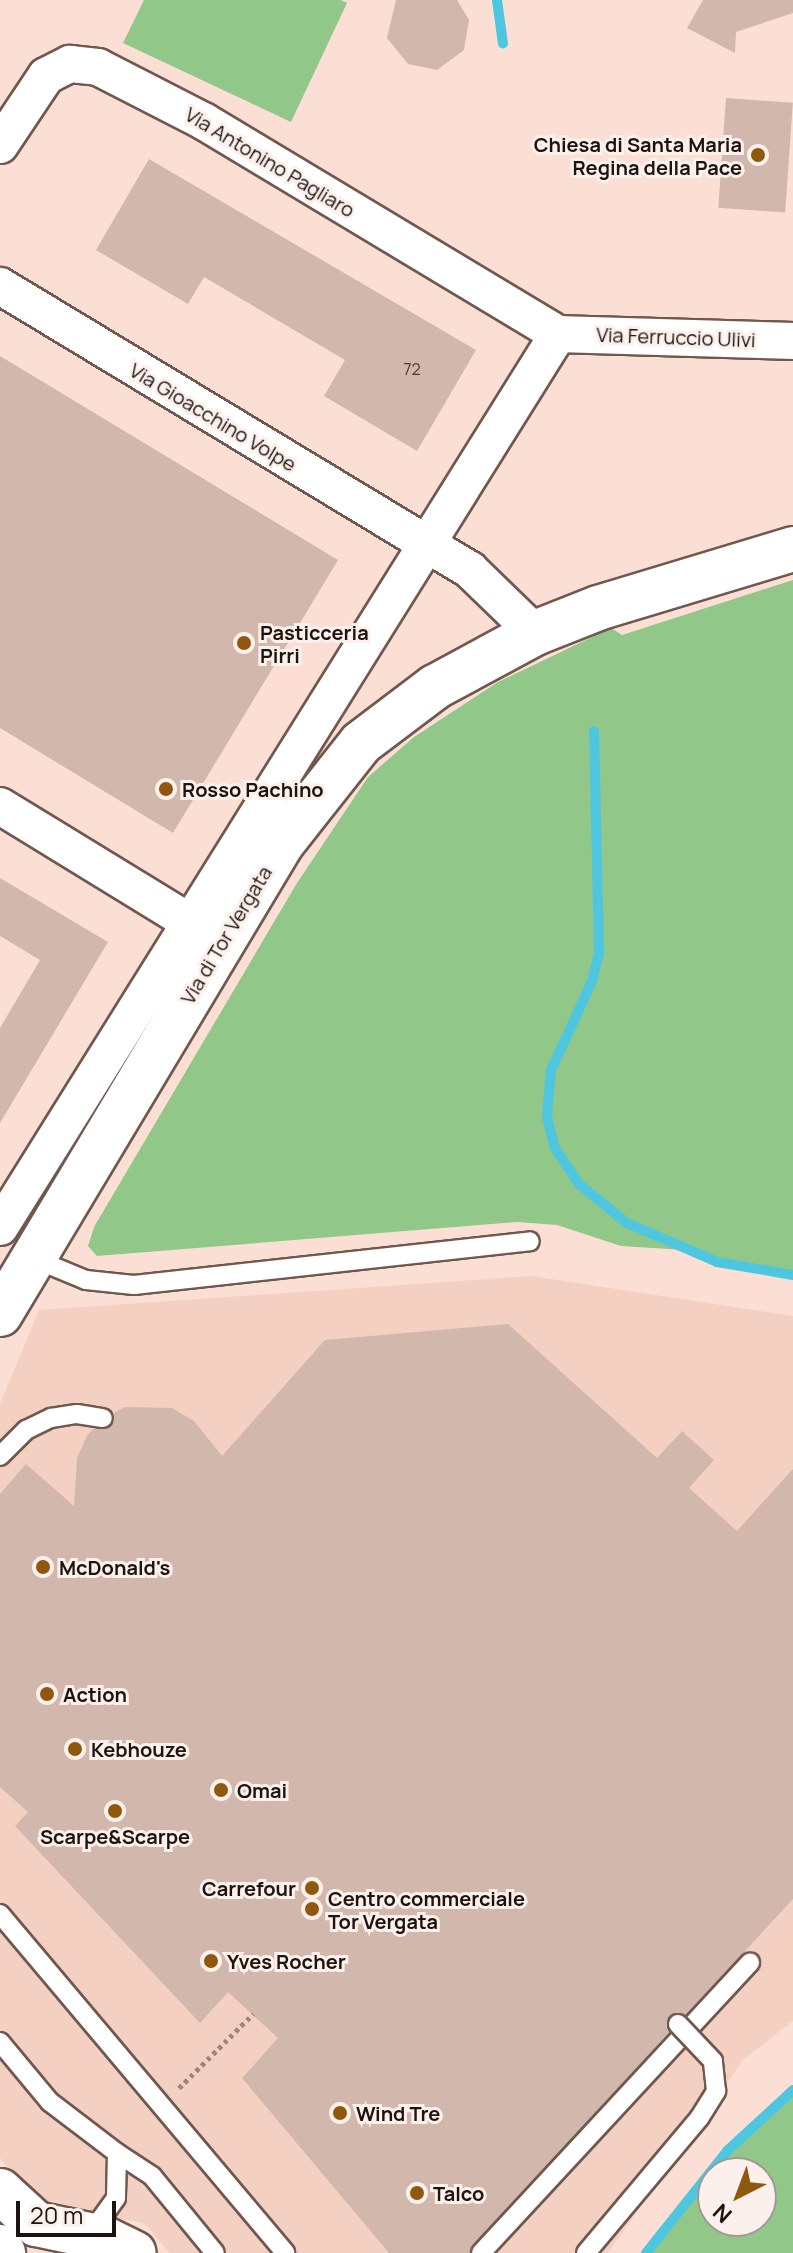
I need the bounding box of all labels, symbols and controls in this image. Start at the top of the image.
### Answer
street label: Via Antonino Pagliaro [181,102,359,222]
place label: Chiesa di Santa Maria Regina della Pace [534,132,742,179]
marker: Chiesa di Santa Maria Regina della Pace [749,146,767,164]
street label: Via Ferruccio Ulivi [596,322,756,352]
street label: Via Gioacchino Volpe [125,358,301,476]
house number: 72 [403,359,421,379]
place label: Pasticceria Pirri [260,620,369,667]
marker: Pasticceria Pirri [235,634,253,652]
place label: Rosso Pachino [182,777,324,801]
marker: Rosso Pachino [157,780,175,798]
street label: Via di Tor Vergata [175,862,277,1008]
place label: McDonald's [59,1555,170,1579]
marker: McDonald's [34,1558,52,1576]
place label: Action [63,1682,127,1706]
marker: Action [38,1685,56,1703]
place label: Kebhouze [91,1737,187,1761]
marker: Kebhouze [66,1740,84,1758]
place label: Omai [237,1778,287,1802]
marker: Omai [212,1781,230,1799]
marker: Scarpe&Scarpe [106,1802,124,1820]
place label: Scarpe&Scarpe [40,1824,190,1848]
place label: Carrefour [202,1876,296,1900]
marker: Carrefour [303,1879,321,1897]
place label: Centro commerciale Tor Vergata [328,1886,525,1933]
marker: Centro commerciale Tor Vergata [303,1900,321,1918]
place label: Yves Rocher [227,1949,346,1973]
marker: Yves Rocher [202,1952,220,1970]
place label: Wind Tre [356,2101,440,2125]
marker: Wind Tre [331,2104,349,2122]
north arrow [697,2157,777,2237]
place label: Talco [433,2181,484,2205]
marker: Talco [408,2184,426,2202]
scale bar [20,2185,120,2235]
text: N [706,2197,738,2230]
text: 20 m [30,2198,83,2231]

